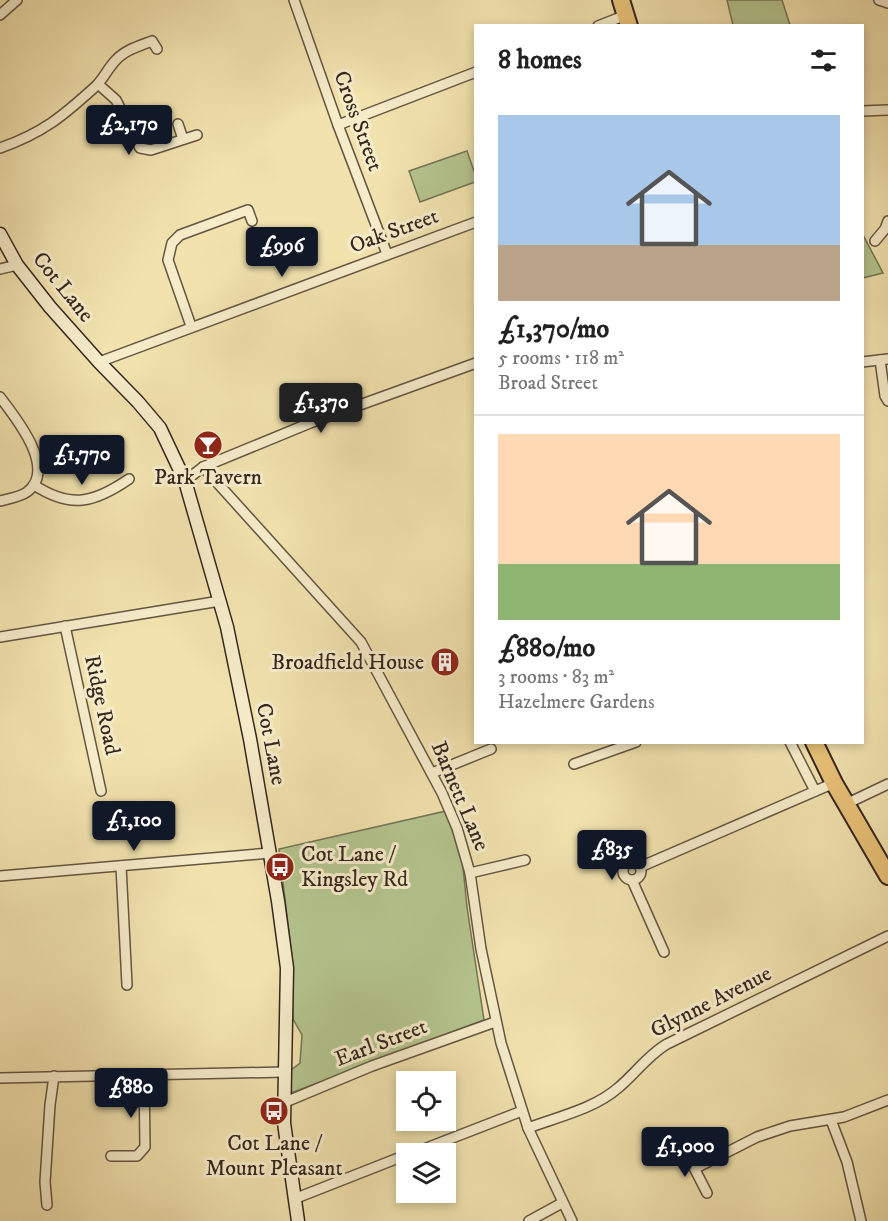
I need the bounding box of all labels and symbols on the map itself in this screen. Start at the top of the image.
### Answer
street label: Cross Street [327,67,389,175]
pin: £2,170 [80,105,178,156]
street label: Oak Street [346,202,442,260]
pin: £996 [246,227,318,278]
street label: Cot Lane [26,246,100,328]
pin: £1,370 [272,383,370,434]
bar icon: Park Tavern [192,429,224,461]
pin: £1,770 [33,435,131,486]
place label: Park Tavern [154,464,263,491]
building icon: Broadfield House [429,646,461,678]
place label: Broadfield House [271,649,424,676]
street label: Ridge Road [78,653,126,757]
street label: Cot Lane [250,701,292,787]
street label: Barnett Lane [425,737,495,855]
pin: £1,100 [85,801,183,852]
pin: £835 [576,830,648,881]
place label: Cot Lane / Kingsley Rd [301,841,408,893]
bus stop icon: Cot Lane / Kingsley Rd [264,851,296,883]
street label: Glynne Avenue [646,960,776,1044]
street label: Earl Street [331,1013,431,1073]
pin: £880 [95,1068,167,1119]
bus stop icon: Cot Lane / Mount Pleasant [258,1095,290,1127]
pin: £1,000 [636,1127,734,1178]
place label: Cot Lane / Mount Pleasant [205,1130,343,1182]

